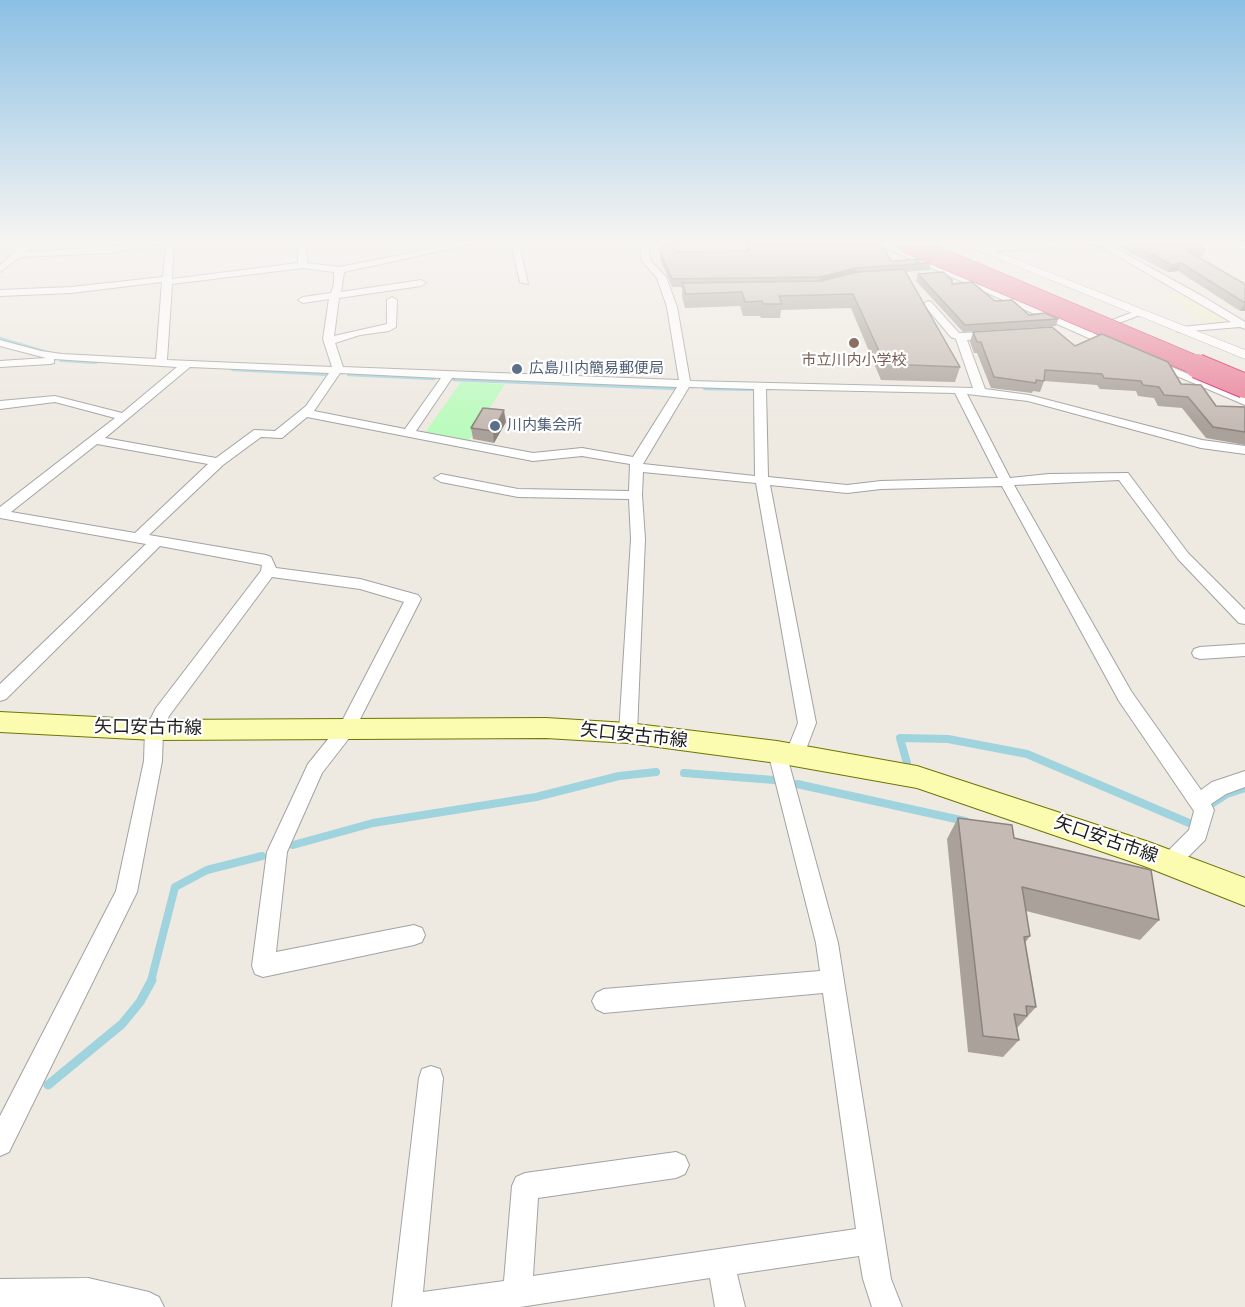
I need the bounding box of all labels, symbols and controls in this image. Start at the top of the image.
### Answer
marker: 市立川内小学校 [847,336,861,350]
place label: 市立川内小学校 [802,352,906,370]
place label: 広島川内簡易郵便局 [529,360,664,378]
marker: 広島川内簡易郵便局 [510,362,524,376]
place label: 川内集会所 [507,417,582,435]
marker: 川内集会所 [488,419,502,433]
street label: 矢口安古市線 [94,716,202,740]
street label: 矢口安古市線 [579,720,689,752]
street label: 矢口安古市線 [1051,812,1161,868]

